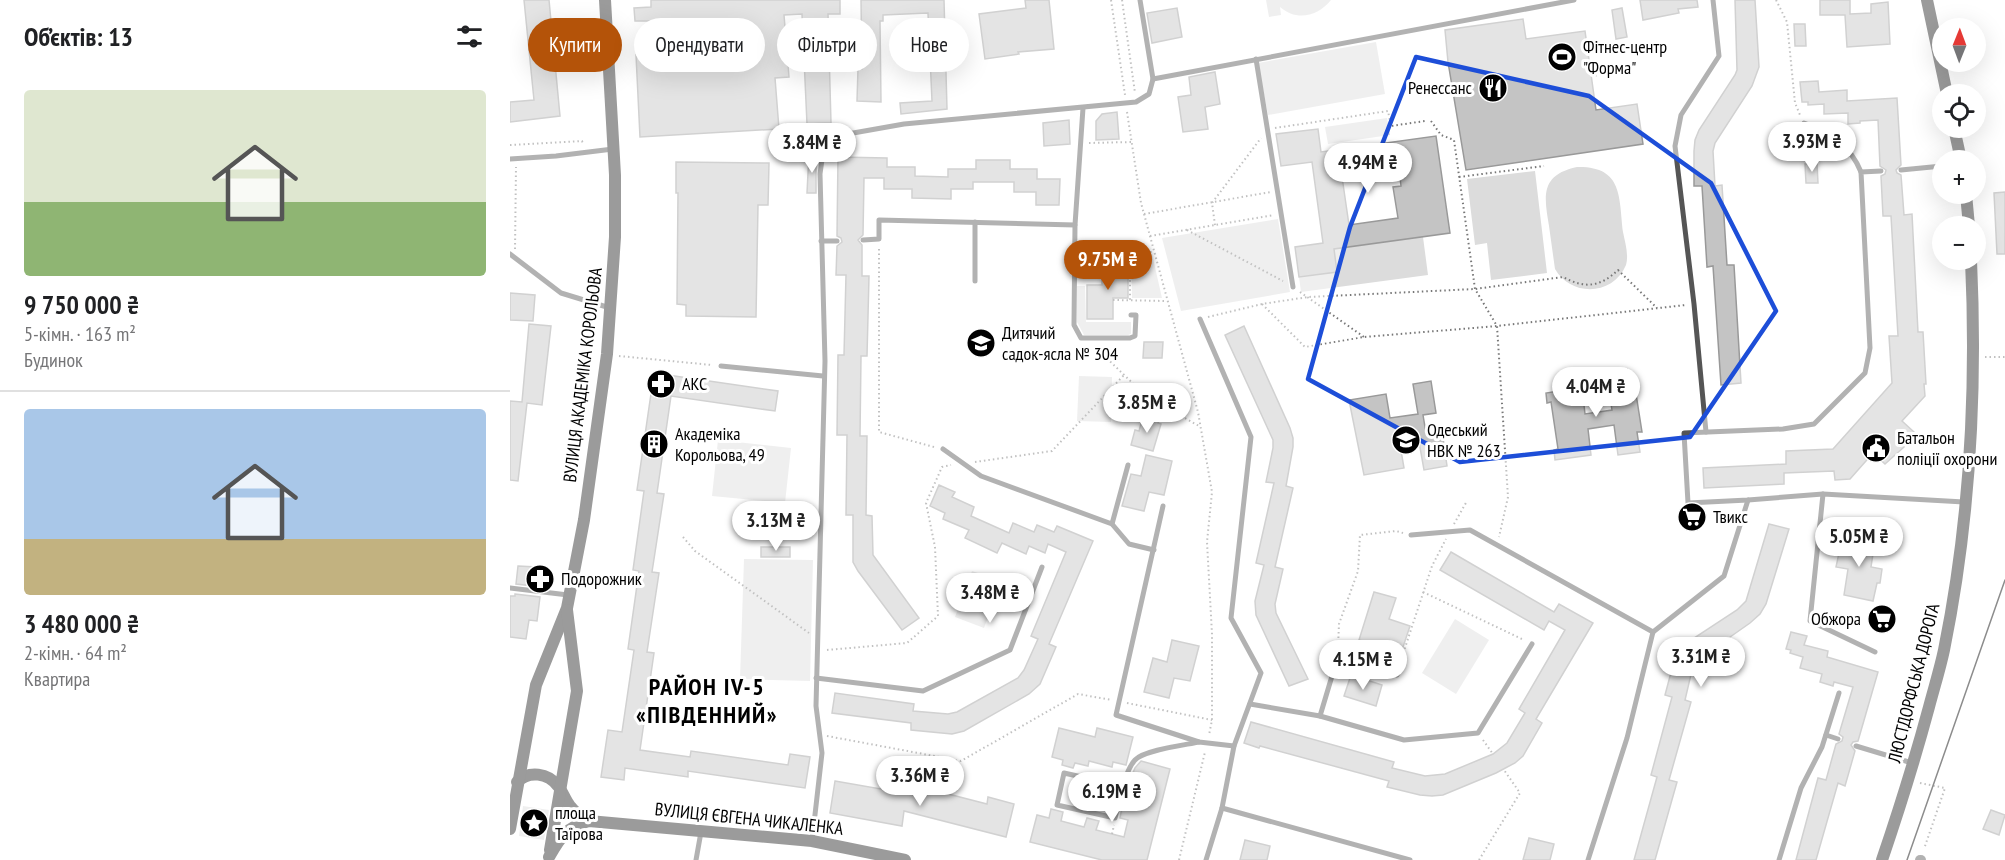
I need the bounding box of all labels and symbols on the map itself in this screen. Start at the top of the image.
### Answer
north arrow [1932,18,1986,72]
place label: Фітнес-центр "Форма" [1583,35,1667,79]
sports icon: Фітнес-центр "Форма" [1546,41,1578,73]
restaurant icon: Ренессанс [1477,72,1509,104]
place label: Ренессанс [1408,76,1473,99]
pin: 3.93M ₴ [1757,122,1867,173]
pin: 3.84M ₴ [757,123,867,174]
pin: 4.94M ₴ [1313,143,1423,194]
pin: 9.75M ₴ [1053,240,1163,291]
street label: ВУЛИЦЯ АКАДЕМІКА КОРОЛЬОВА [558,266,607,484]
place label: Дитячий садок-ясла № 304 [1002,321,1118,365]
school or university icon: Дитячий садок-ясла № 304 [965,327,997,359]
pin: 4.04M ₴ [1541,367,1651,418]
pharmacy icon: АКС [645,368,677,400]
place label: АКС [682,372,707,395]
pin: 3.85M ₴ [1092,383,1202,434]
place label: Одеський НВК № 263 [1427,418,1501,462]
place label: Академіка Корольова, 49 [675,422,765,466]
school or university icon: Одеський НВК № 263 [1390,424,1422,456]
place label: Батальон поліції охорони [1897,426,1997,470]
building icon: Академіка Корольова, 49 [638,428,670,460]
public building icon: Батальон поліції охорони [1860,432,1892,464]
pin: 3.13M ₴ [721,501,831,552]
supermarket icon: Твикс [1676,501,1708,533]
place label: Твикс [1713,505,1748,528]
pin: 5.05M ₴ [1804,517,1914,568]
pharmacy icon: Подорожник [524,563,556,595]
place label: Подорожник [561,567,642,590]
pin: 3.48M ₴ [935,573,1045,624]
street label: ЛЮСТДОРФСЬКА ДОРОГА [1882,600,1945,766]
supermarket icon: Обжора [1866,603,1898,635]
place label: Обжора [1811,607,1861,630]
pin: 3.31M ₴ [1646,637,1756,688]
pin: 4.15M ₴ [1308,640,1418,691]
district label: РАЙОН IV-5 «ПІВДЕННИЙ» [636,671,778,730]
pin: 3.36M ₴ [865,756,975,807]
pin: 6.19M ₴ [1057,772,1167,823]
street label: ВУЛИЦЯ ЄВГЕНА ЧИКАЛЕНКА [654,797,845,840]
place label: площа Таїрова [555,801,603,845]
place icon: площа Таїрова [518,807,550,839]

